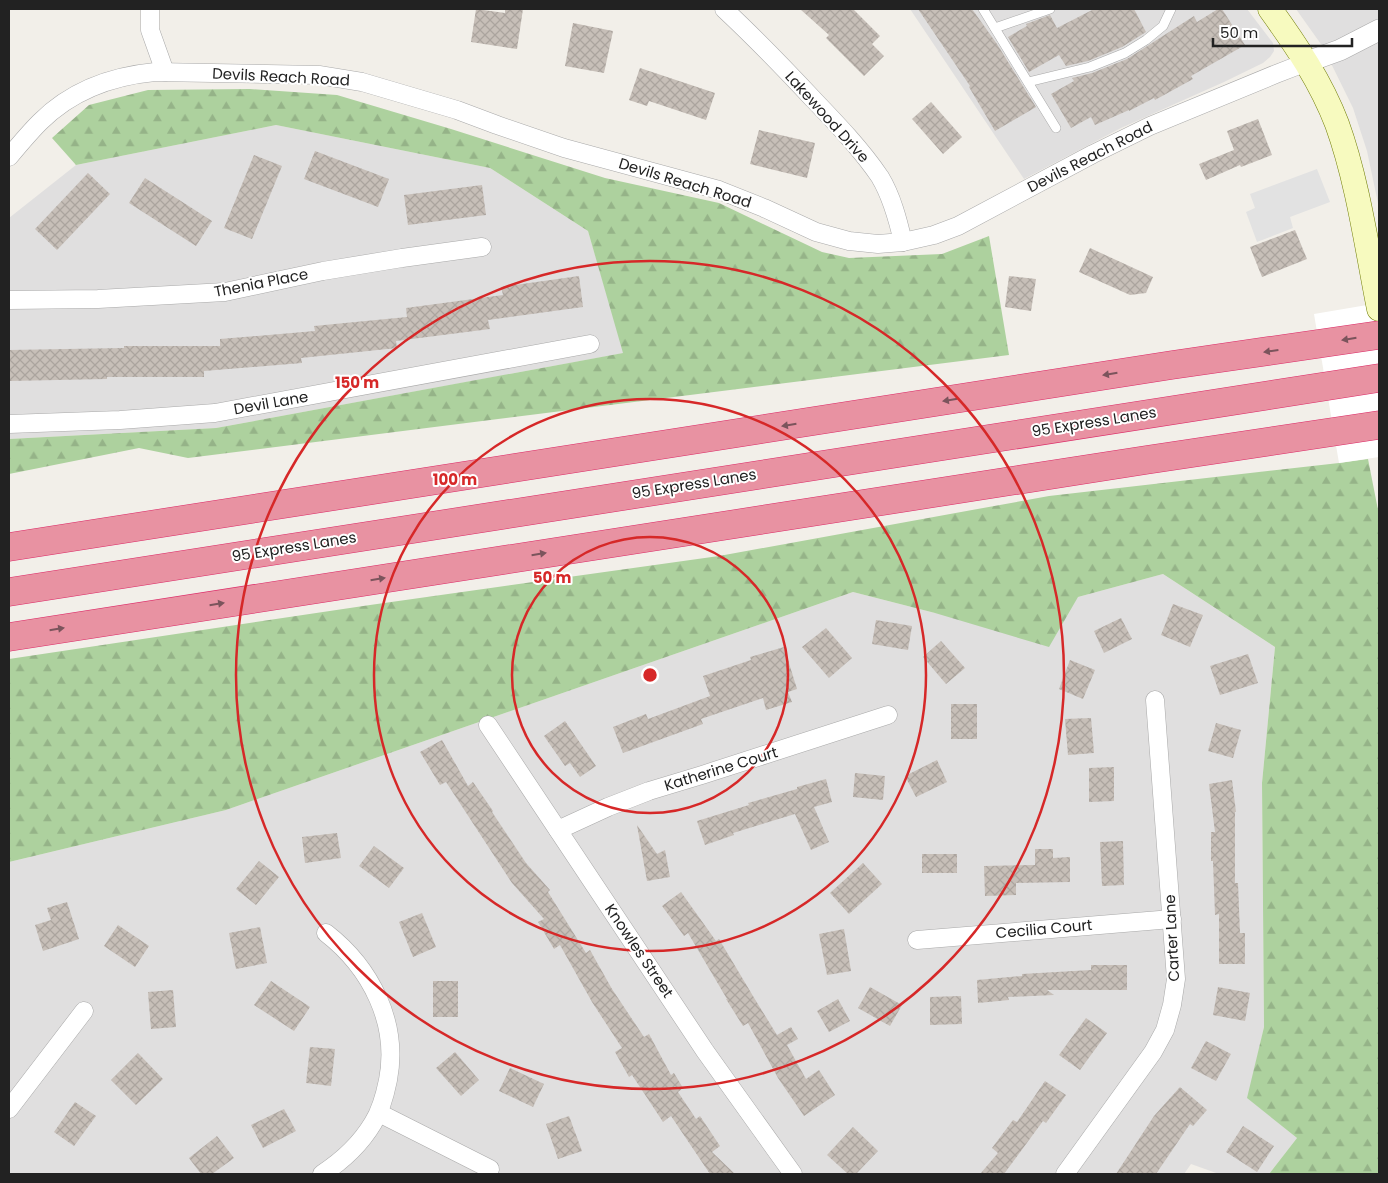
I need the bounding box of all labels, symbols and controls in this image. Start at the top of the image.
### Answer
scale bar [1213,15,1352,47]
text: 50 m [1220,22,1258,43]
street label: Devils Reach Road [212,62,350,91]
street label: Lakewood Drive [780,66,874,167]
street label: Devils Reach Road [1024,116,1156,197]
street label: Devils Reach Road [616,152,754,213]
street label: Thenia Place [212,263,310,302]
one-way arrow [1341,335,1357,343]
one-way arrow [1263,347,1279,355]
one-way arrow [1102,371,1118,379]
text: 150 m [335,372,379,393]
street label: Devil Lane [232,386,310,419]
one-way arrow [941,396,957,404]
street label: 95 Express Lanes [1030,401,1158,442]
one-way arrow [781,421,797,429]
street label: 95 Express Lanes [630,463,758,504]
text: 100 m [433,469,477,490]
street label: 95 Express Lanes [230,526,358,567]
one-way arrow [531,550,547,558]
text: 50 m [533,567,571,588]
one-way arrow [370,575,386,583]
one-way arrow [210,600,226,608]
one-way arrow [49,625,65,633]
centre of rings [641,666,659,684]
street label: Katherine Court [662,741,780,796]
street label: Carter Lane [1159,894,1184,982]
street label: Knowles Street [600,900,679,1002]
street label: Cecilia Court [995,914,1093,943]

